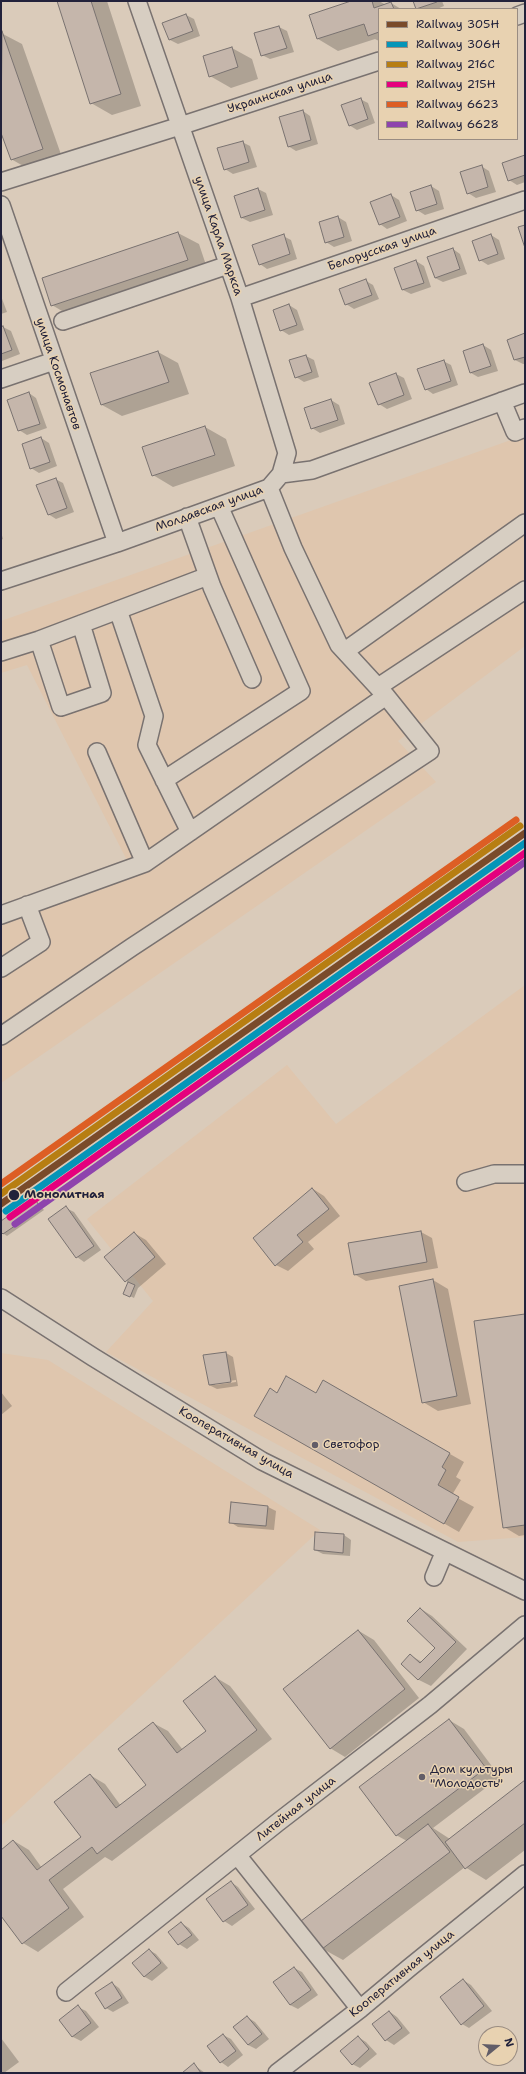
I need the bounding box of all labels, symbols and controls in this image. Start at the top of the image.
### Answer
legend [378,8,518,140]
text: Railway 305Н [416,16,499,32]
text: Railway 306Н [416,36,500,52]
text: Railway 216С [416,56,495,72]
street label: Украинская улица [226,69,334,117]
text: Railway 215Н [416,76,495,92]
text: Railway 6623 [416,96,499,112]
text: Railway 6628 [416,116,499,132]
street label: улица Карла Маркса [191,174,245,298]
street label: Белорусская улица [326,224,438,274]
street label: улица Космонавтов [32,316,84,432]
street label: Молдавская улица [153,483,265,535]
marker: Монолитная [7,1188,21,1202]
place label: Монолитная [24,1188,105,1202]
street label: Кооперативная улица [176,1404,296,1482]
place label: Светофор [323,1438,379,1452]
marker: Светофор [310,1440,320,1450]
place label: Дом культуры "Молодость" [430,1763,513,1791]
marker: Дом культуры "Молодость" [417,1772,427,1782]
street label: Литейная улица [253,1774,339,1844]
street label: Кооперативная улица [347,1927,457,2021]
north arrow [478,2026,518,2066]
text: N [500,2036,517,2049]

